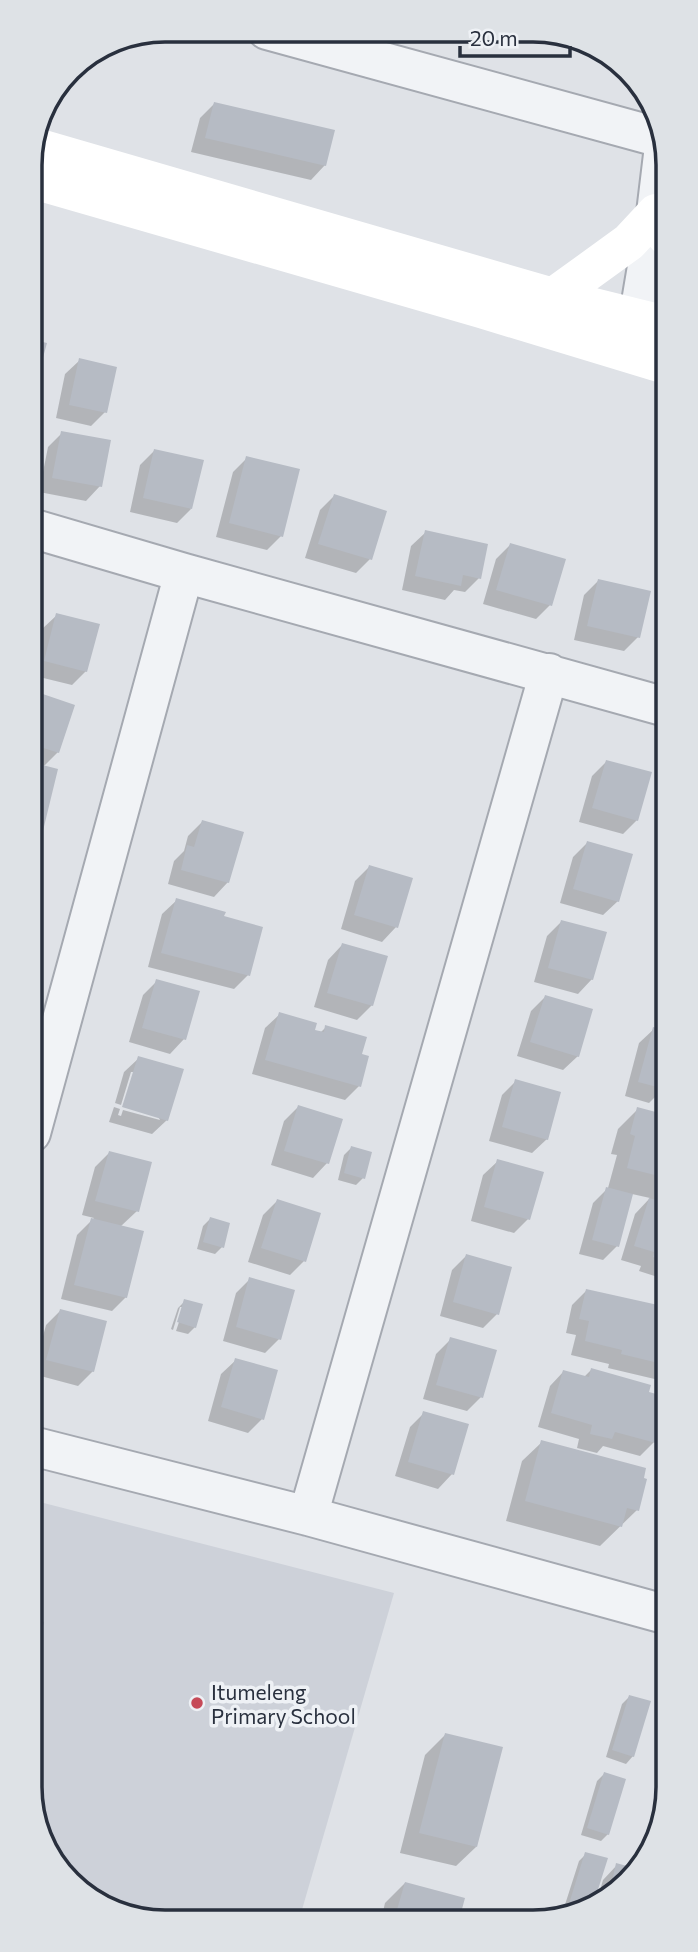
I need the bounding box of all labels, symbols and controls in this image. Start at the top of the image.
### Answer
scale bar [460,14,570,58]
text: 20 m [470,25,518,50]
place label: Itumeleng Primary School [211,1679,356,1728]
marker: Itumeleng Primary School [189,1695,205,1711]

